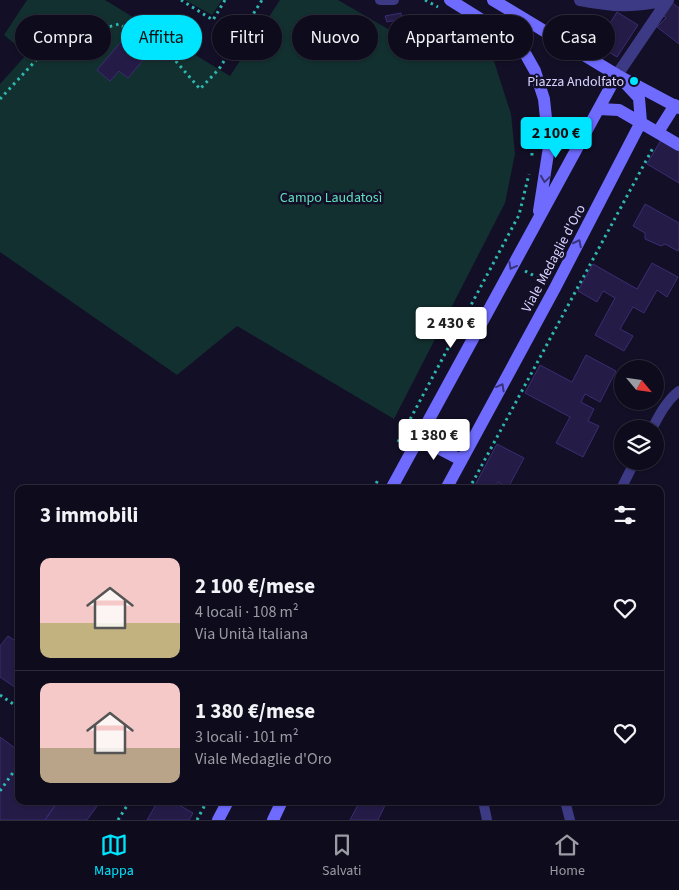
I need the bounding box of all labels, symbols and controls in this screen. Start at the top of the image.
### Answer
chip: Compra [15,15,111,60]
chip: Affitta [121,15,202,60]
chip: Filtri [212,15,282,60]
chip: Nuovo [292,15,378,60]
chip: Appartamento [388,15,533,60]
chip: Casa [543,15,615,60]
place label: Piazza Andolfato [527,72,624,92]
marker: Piazza Andolfato [628,75,640,87]
pin: 2 100 € [510,116,602,159]
text: 2 100 € [532,122,580,144]
one-way arrow [540,176,551,184]
park label: Campo Laudatosì [280,188,382,208]
street label: Viale Medaglie d'Oro [517,201,591,316]
one-way arrow [572,240,582,249]
one-way arrow [508,261,518,270]
pin: 2 430 € [405,306,497,349]
text: 2 430 € [427,312,475,334]
north arrow [614,360,664,410]
map controls [614,360,664,470]
one-way arrow [495,383,505,392]
pin: 1 380 € [388,418,480,461]
button: layers [614,420,664,470]
text: 1 380 € [410,424,458,446]
text: 3 immobili [40,500,138,530]
icon: filters [611,501,639,529]
text: 2 100 €/mese [195,571,315,601]
icon: home [80,578,140,638]
icon: heart [611,594,639,622]
text: 4 locali · 108 m² [195,601,299,623]
text: Via Unità Italiana [195,623,308,645]
text: 1 380 €/mese [195,696,315,726]
icon: home [80,703,140,763]
icon: heart [611,719,639,747]
text: 3 locali · 101 m² [195,726,299,748]
text: Viale Medaglie d'Oro [195,748,332,770]
tab: Mappa [94,831,134,881]
tab: Salvati [322,831,361,881]
tab: Home [550,831,585,881]

